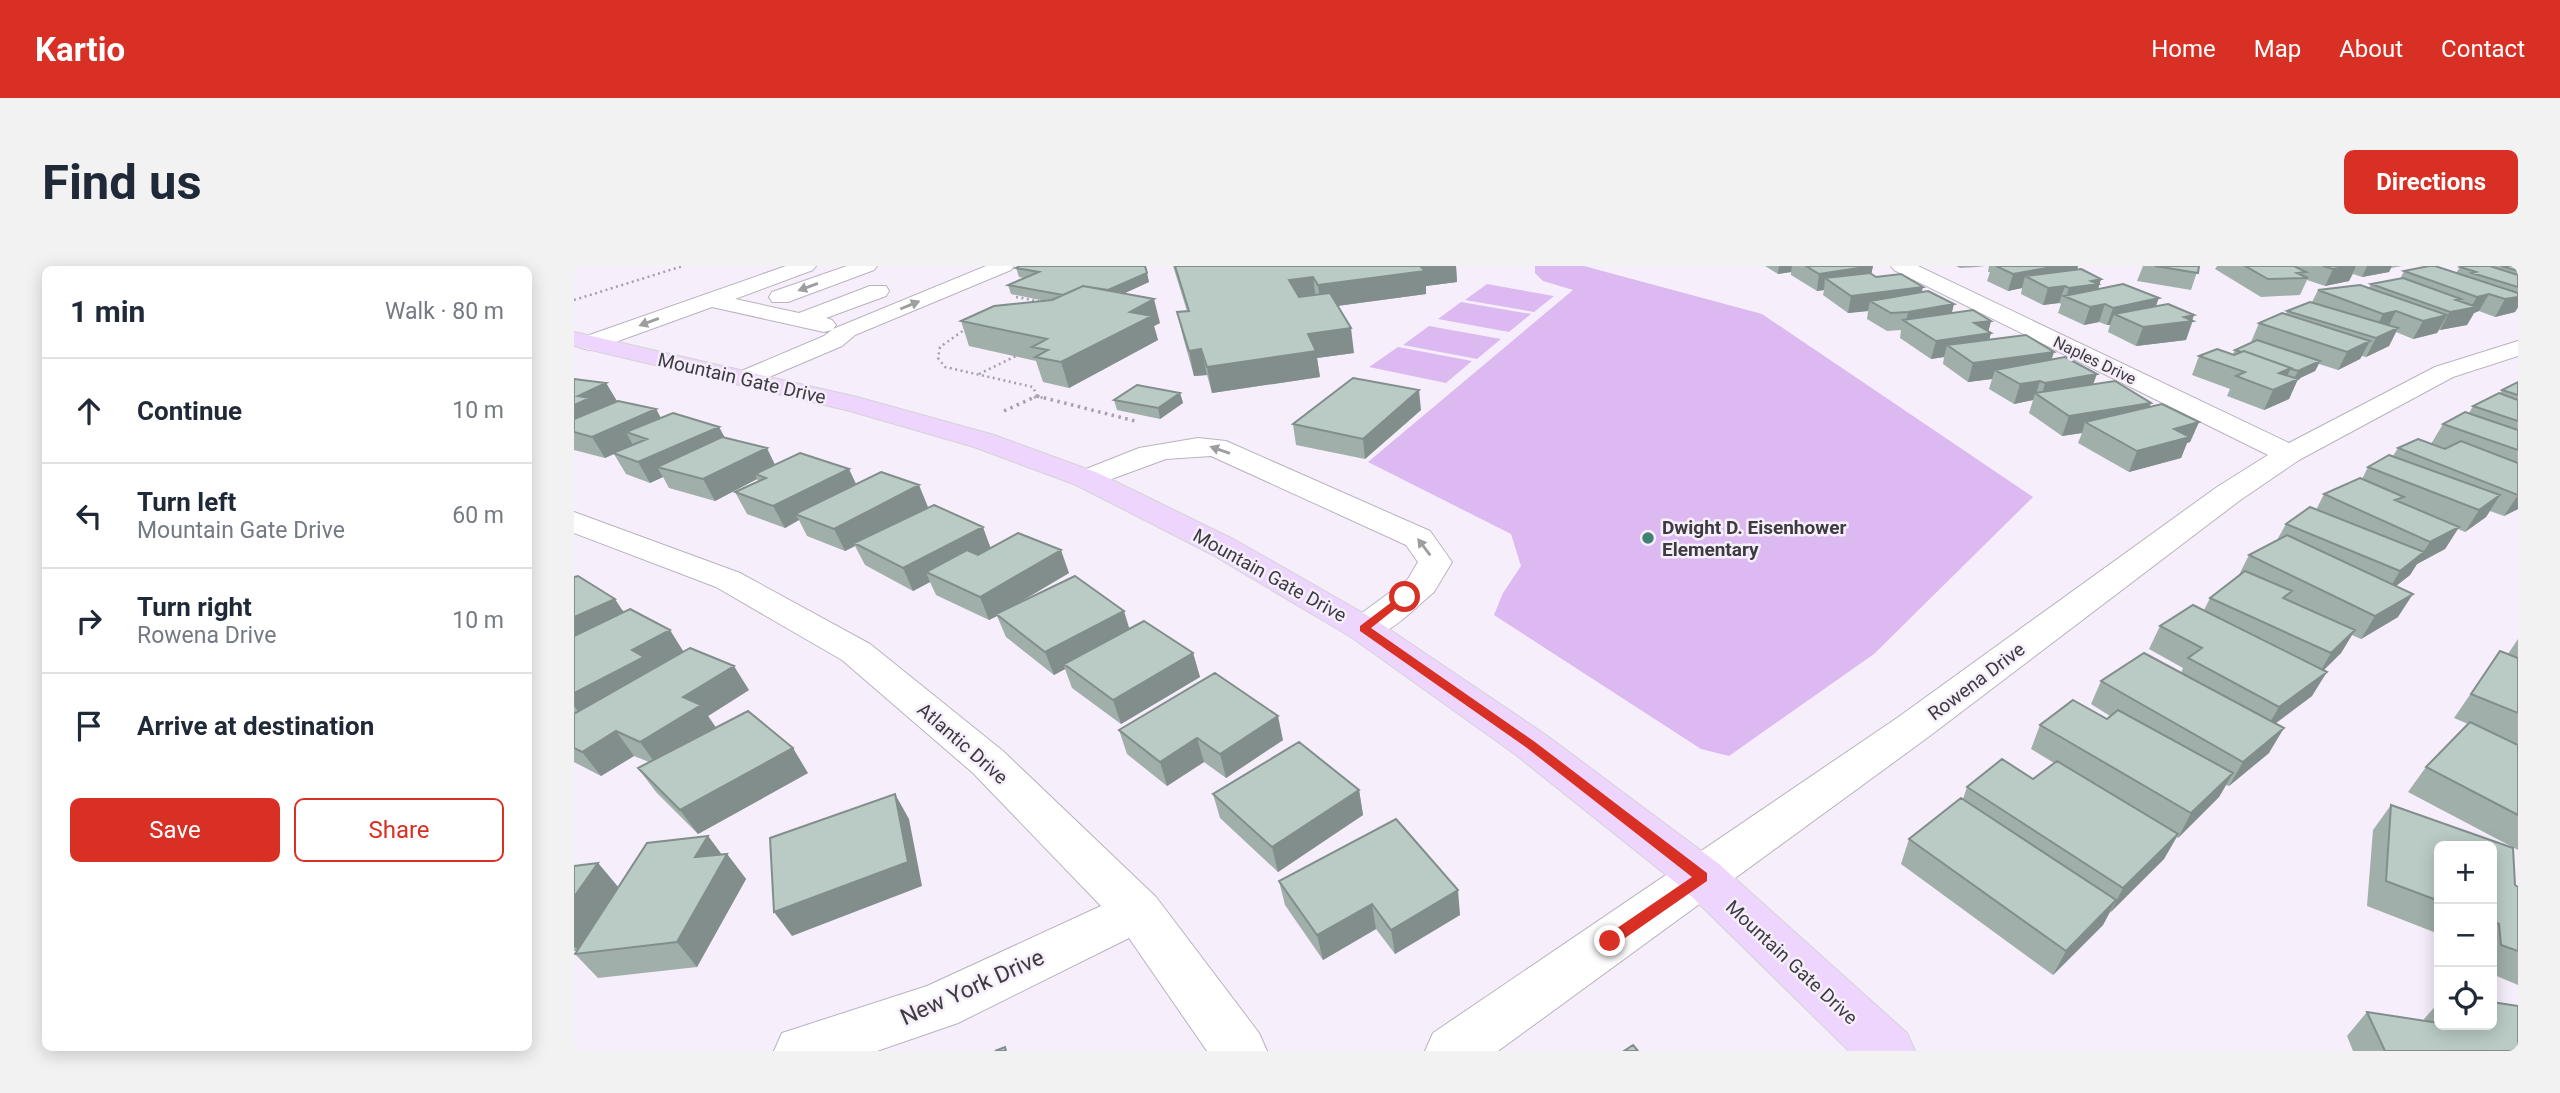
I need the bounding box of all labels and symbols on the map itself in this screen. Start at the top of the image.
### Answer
one-way arrow [797,282,818,293]
one-way arrow [900,299,921,310]
one-way arrow [639,316,660,327]
street label: Naples Drive [2050,332,2139,389]
street label: Mountain Gate Drive [656,348,828,409]
one-way arrow [1210,444,1231,455]
place label: Dwight D. Eisenhower Elementary [1662,516,1846,561]
street label: Mountain Gate Drive [1189,524,1350,627]
marker: Dwight D. Eisenhower Elementary [1640,530,1656,546]
one-way arrow [1417,538,1431,557]
route start [1389,581,1420,612]
street label: Rowena Drive [1923,638,2029,725]
street label: Atlantic Drive [913,698,1013,789]
street label: Mountain Gate Drive [1721,895,1862,1029]
route end [1594,925,1625,956]
street label: New York Drive [896,944,1048,1031]

